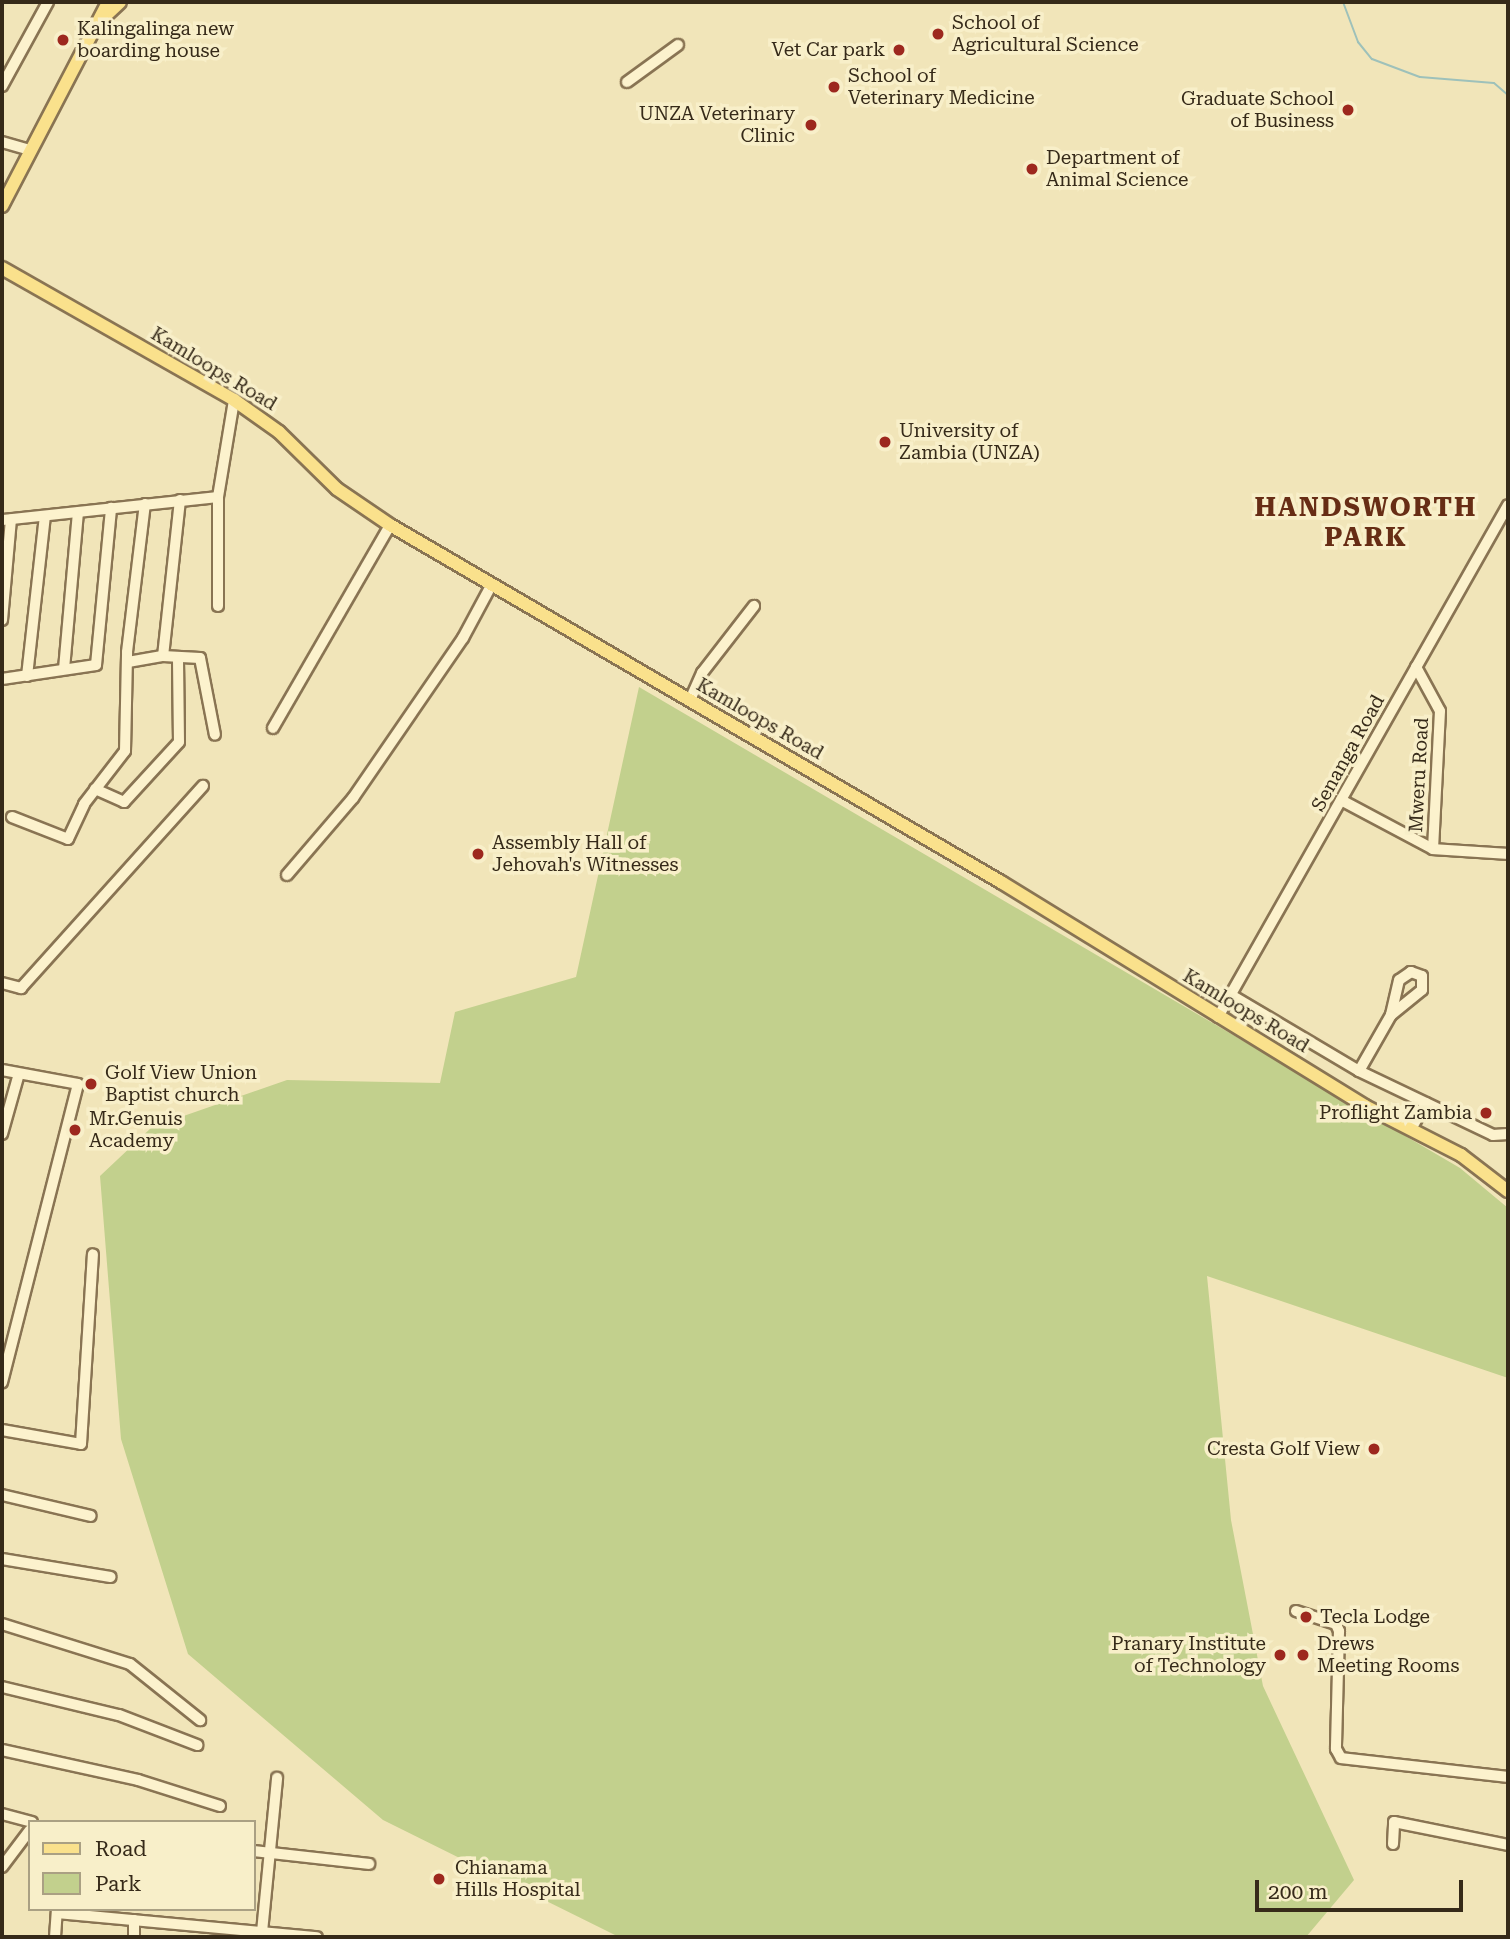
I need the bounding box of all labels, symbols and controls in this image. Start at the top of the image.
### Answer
place label: School of Agricultural Science [952,12,1139,56]
place label: Kalingalinga new boarding house [77,18,234,62]
marker: School of Agricultural Science [930,26,946,42]
marker: Kalingalinga new boarding house [55,32,71,48]
place label: Vet Car park [772,39,885,61]
marker: Vet Car park [891,42,907,58]
place label: School of Veterinary Medicine [848,65,1035,109]
marker: School of Veterinary Medicine [826,79,842,95]
place label: Graduate School of Business [1181,88,1334,132]
marker: Graduate School of Business [1340,102,1356,118]
place label: UNZA Veterinary Clinic [639,103,795,147]
marker: UNZA Veterinary Clinic [801,115,821,135]
place label: Department of Animal Science [1046,147,1188,191]
marker: Department of Animal Science [1024,161,1040,177]
street label: Kamloops Road [147,322,281,416]
place label: University of Zambia (UNZA) [899,420,1040,464]
marker: University of Zambia (UNZA) [877,434,893,450]
district label: HANDSWORTH PARK [1256,492,1476,554]
street label: Kamloops Road [692,673,828,765]
street label: Senanga Road [1307,691,1389,815]
street label: Mweru Road [1405,717,1433,833]
place label: Assembly Hall of Jehovah's Witnesses [492,832,679,876]
marker: Assembly Hall of Jehovah's Witnesses [470,846,486,862]
street label: Kamloops Road [1179,964,1313,1058]
place label: Golf View Union Baptist church [105,1062,257,1106]
marker: Golf View Union Baptist church [83,1076,99,1092]
place label: Proflight Zambia [1319,1102,1472,1124]
marker: Proflight Zambia [1478,1105,1494,1121]
place label: Mr.Genuis Academy [89,1108,182,1152]
marker: Mr.Genuis Academy [67,1122,83,1138]
place label: Cresta Golf View [1207,1438,1360,1460]
marker: Cresta Golf View [1366,1441,1382,1457]
place label: Tecla Lodge [1320,1606,1430,1628]
marker: Tecla Lodge [1298,1609,1314,1625]
place label: Pranary Institute of Technology [1111,1633,1266,1677]
place label: Drews Meeting Rooms [1317,1633,1459,1677]
marker: Pranary Institute of Technology [1272,1647,1288,1663]
marker: Drews Meeting Rooms [1295,1647,1311,1663]
legend [28,1820,256,1911]
text: Road [95,1837,147,1861]
place label: Chianama Hills Hospital [455,1857,580,1901]
scale bar [1258,1866,1466,1910]
marker: Chianama Hills Hospital [429,1869,449,1889]
text: Park [95,1872,141,1896]
text: 200 m [1268,1880,1328,1904]

